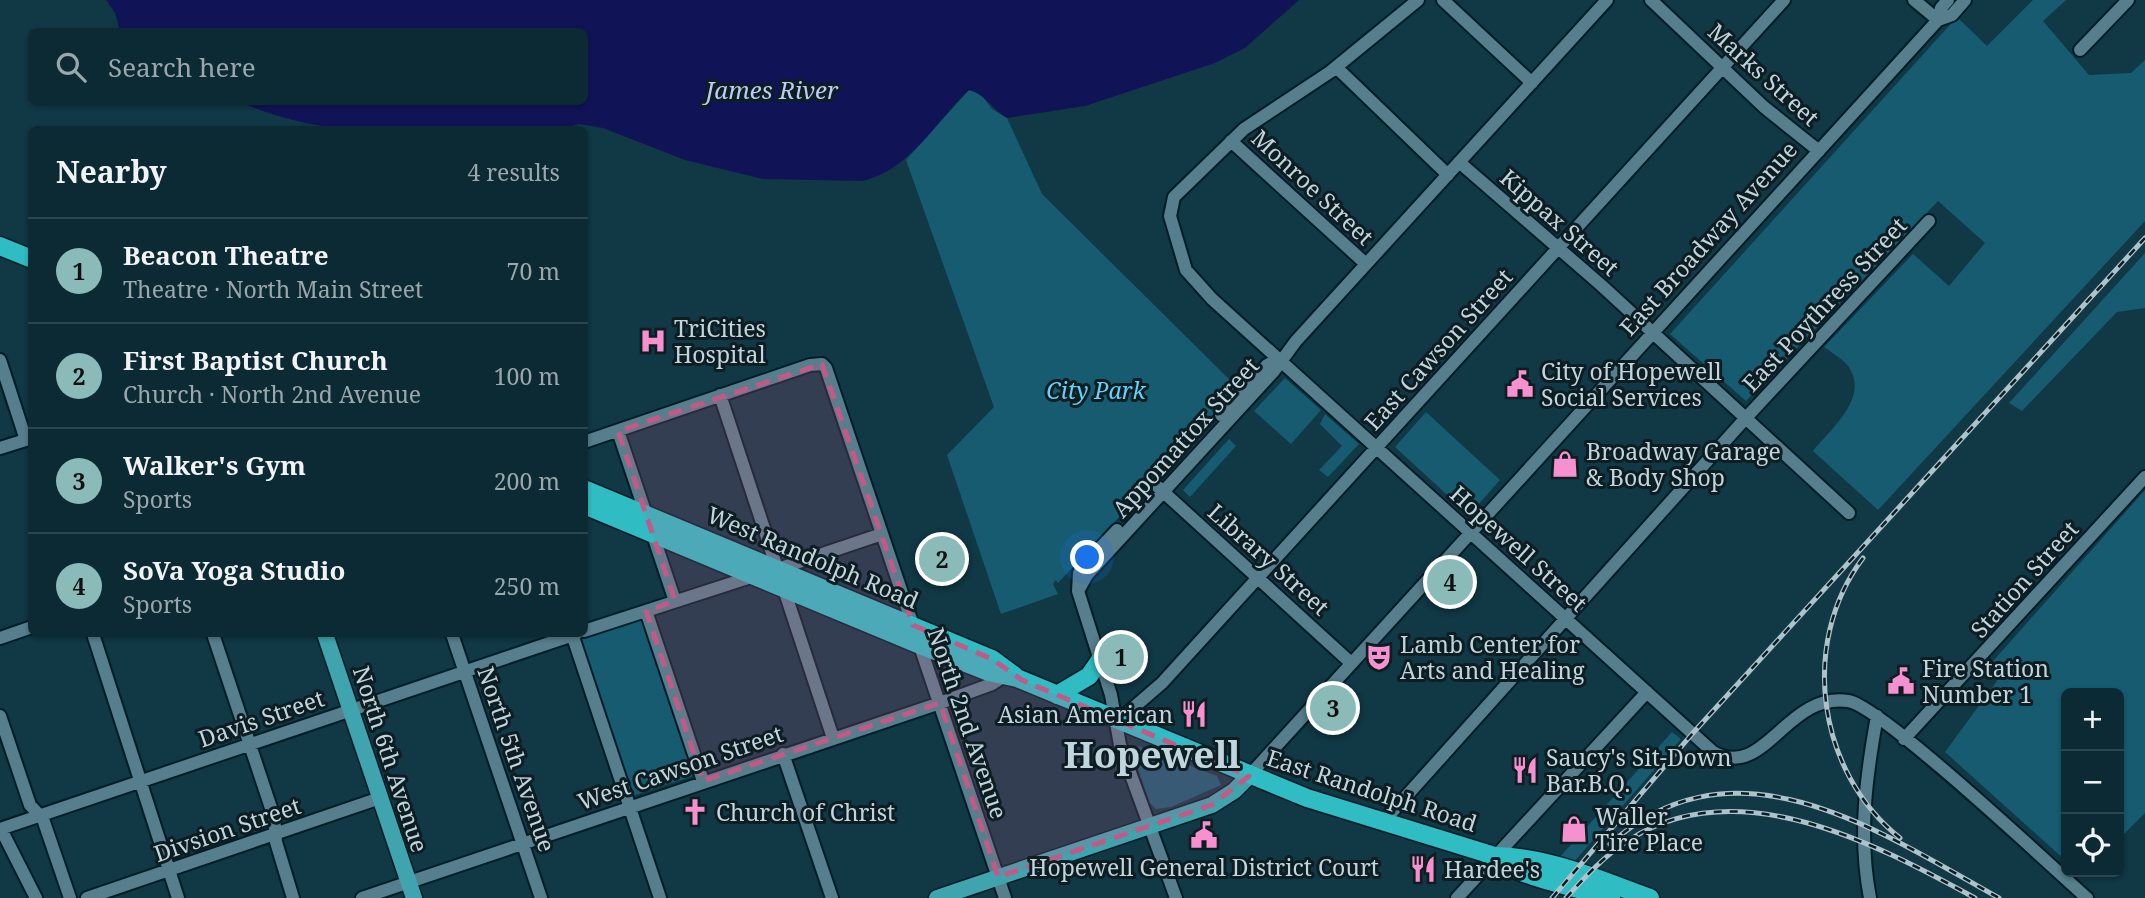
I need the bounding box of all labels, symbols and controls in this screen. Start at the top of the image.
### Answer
street label: Marks Street [1702,16,1826,132]
search box [28,28,588,105]
icon: search [52,48,90,86]
text: Search here [108,49,256,85]
water label: James River [702,73,839,106]
street label: Monroe Street [1245,122,1381,252]
street label: East Broadway Avenue [1612,134,1804,342]
text: Nearby [56,151,167,192]
text: 4 results [467,156,560,188]
street label: Kippax Street [1494,161,1626,283]
street label: East Poythress Street [1735,210,1913,398]
text: Beacon Theatre [123,237,329,273]
text: 1 [73,255,86,287]
text: 70 m [507,255,560,287]
street label: East Cawson Street [1357,261,1519,437]
text: Theatre · North Main Street [123,273,423,305]
place label: TriCities Hospital [674,312,766,370]
hospital icon: TriCities Hospital [638,326,668,356]
text: First Baptist Church [123,342,388,378]
street label: Appomattox Street [1104,350,1266,524]
place label: City of Hopewell Social Services [1541,355,1722,413]
text: 2 [73,360,86,392]
text: 100 m [494,360,560,392]
public building icon: City of Hopewell Social Services [1505,369,1535,399]
park label: City Park [1046,374,1147,406]
text: Church · North 2nd Avenue [123,378,421,410]
place label: Broadway Garage & Body Shop [1586,435,1781,493]
text: Walker's Gym [123,447,306,483]
shop icon: Broadway Garage & Body Shop [1550,449,1580,479]
text: 3 [73,465,86,497]
text: 200 m [494,465,560,497]
street label: Hopewell Street [1443,478,1595,618]
text: Sports [123,483,192,515]
street label: Library Street [1201,496,1337,622]
street label: West Randolph Road [702,498,924,616]
street label: Station Street [1963,514,2085,644]
pin: 2 [919,533,965,585]
your location [1070,540,1104,574]
text: SoVa Yoga Studio [123,552,345,588]
pin: 4 [1427,556,1473,608]
text: 4 [73,570,86,602]
text: 250 m [494,570,560,602]
text: Sports [123,588,192,620]
street label: North 2nd Avenue [920,623,1016,823]
place label: Lamb Center for Arts and Healing [1400,628,1585,686]
pin: 1 [1098,631,1144,683]
theatre icon: Lamb Center for Arts and Healing [1364,642,1394,672]
place label: Fire Station Number 1 [1922,652,2049,710]
street label: North 6th Avenue [346,662,436,856]
street label: North 5th Avenue [470,662,564,856]
public building icon: Fire Station Number 1 [1886,666,1916,696]
street label: Davis Street [194,682,328,754]
pin: 3 [1310,682,1356,734]
map controls [2061,688,2124,877]
button: + [2061,688,2124,751]
place label: Asian American [998,698,1173,730]
restaurant icon: Asian American [1179,699,1209,729]
street label: West Cawson Street [573,717,787,817]
district label: Hopewell [1064,728,1240,779]
street label: East Randolph Road [1263,741,1481,839]
place label: Saucy's Sit-Down Bar.B.Q. [1546,741,1732,799]
button: − [2061,751,2124,814]
restaurant icon: Saucy's Sit-Down Bar.B.Q. [1510,755,1540,785]
street label: Divsion Street [149,789,305,869]
place label: Church of Christ [716,796,895,828]
church icon: Church of Christ [680,797,710,827]
place label: Waller Tire Place [1595,800,1703,858]
shop icon: Waller Tire Place [1559,814,1589,844]
button: locate [2061,814,2124,877]
public building icon: Hopewell General District Court [1189,820,1219,850]
place label: Hopewell General District Court [1029,851,1379,883]
place label: Hardee's [1444,853,1540,885]
restaurant icon: Hardee's [1408,854,1438,884]

